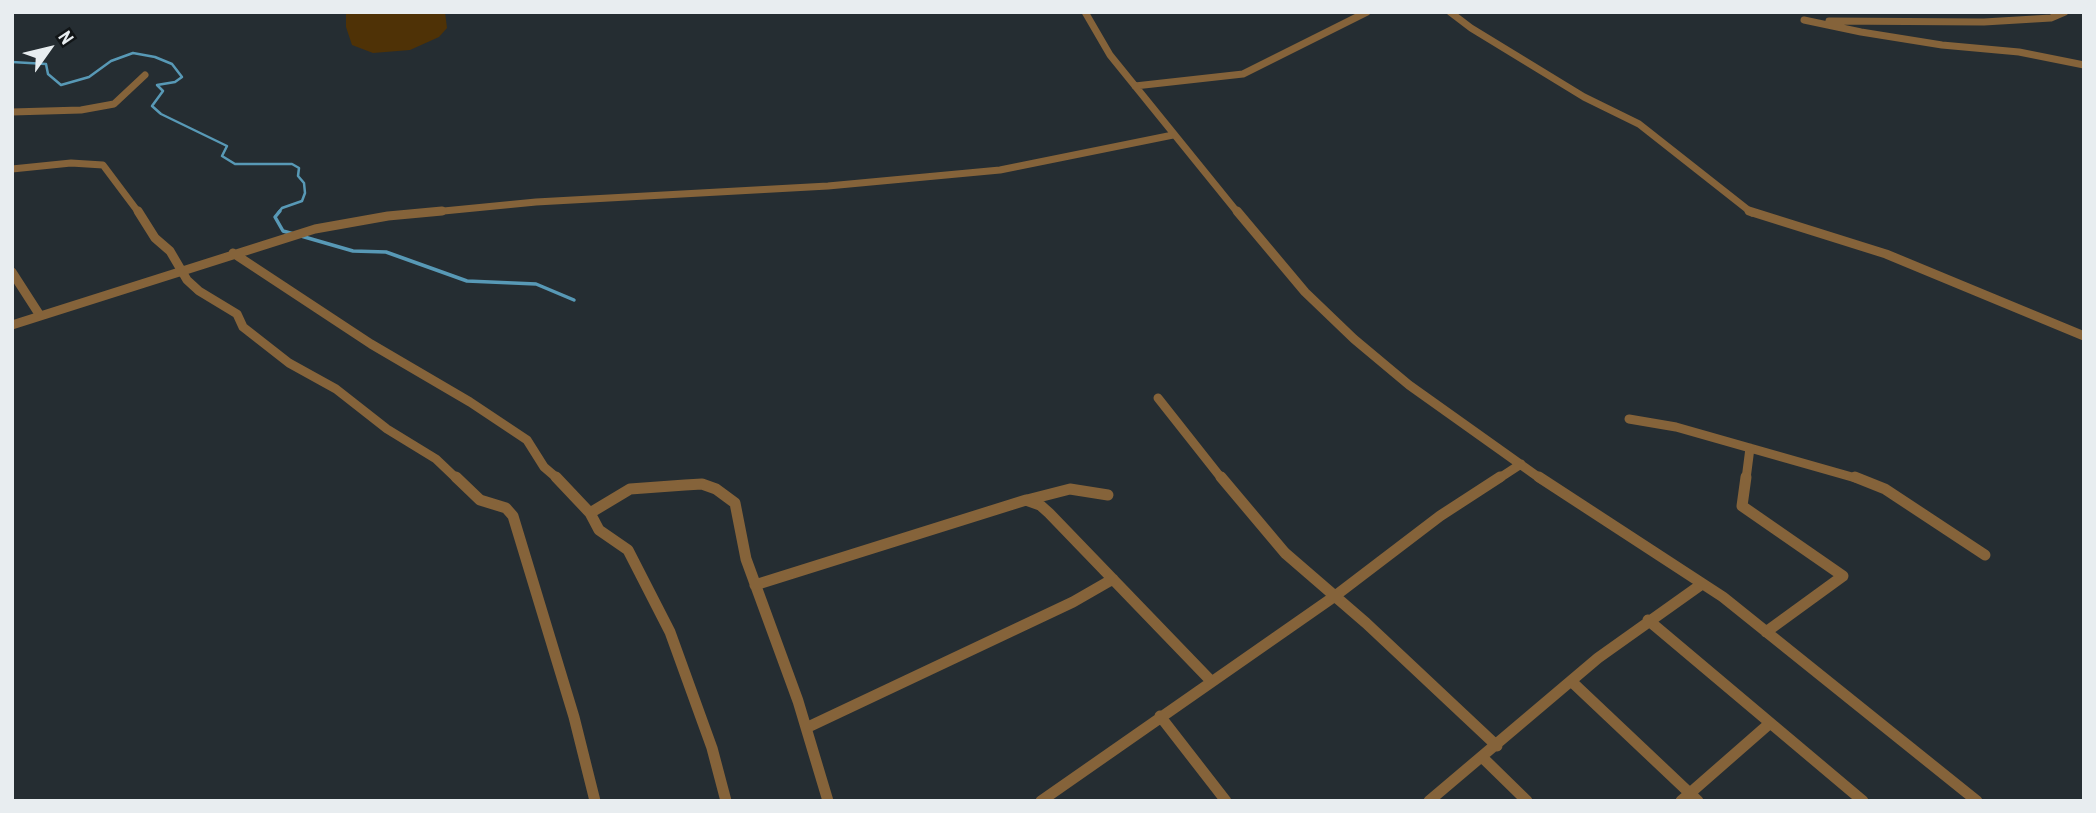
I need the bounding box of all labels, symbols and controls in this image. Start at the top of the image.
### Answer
north arrow [14,14,84,84]
text: N [52,25,80,49]

